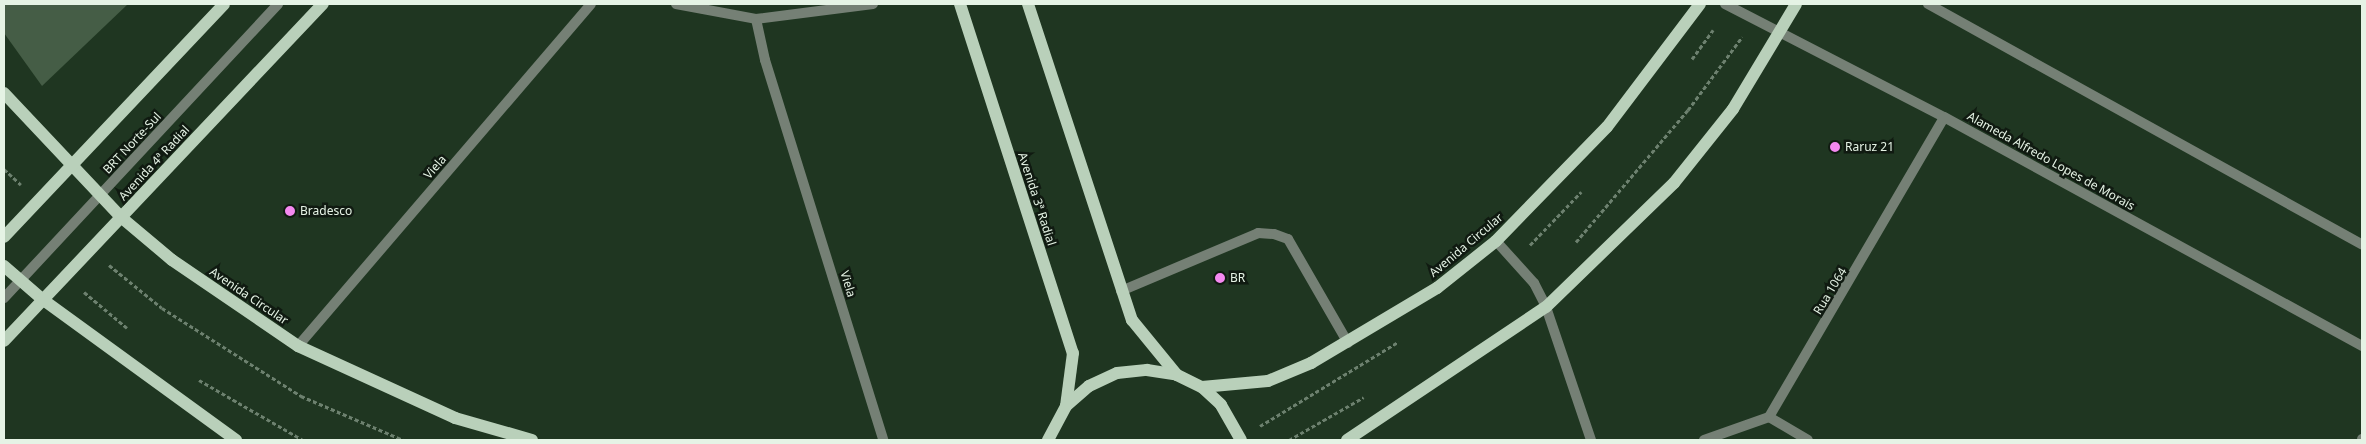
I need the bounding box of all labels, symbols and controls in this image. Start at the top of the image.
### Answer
street label: BRT Norte-Sul [100,109,164,177]
street label: Alameda Alfredo Lopes de Morais [1965,109,2137,213]
street label: Avenida 4ª Radial [116,123,192,203]
place label: Raruz 21 [1845,140,1894,154]
marker: Raruz 21 [1829,141,1841,153]
street label: Avenida 3ª Radial [1015,151,1059,247]
street label: Viela [421,152,449,182]
place label: Bradesco [300,204,352,218]
marker: Bradesco [284,205,296,217]
street label: Avenida Circular [1426,210,1506,280]
street label: Avenida Circular [207,264,291,328]
street label: Rua 1064 [1810,265,1850,317]
street label: Viela [837,269,859,299]
place label: BR [1230,271,1245,285]
marker: BR [1214,272,1226,284]

